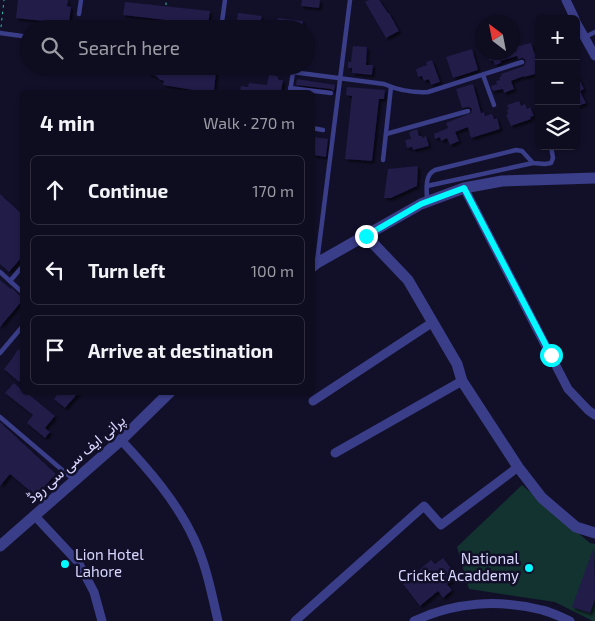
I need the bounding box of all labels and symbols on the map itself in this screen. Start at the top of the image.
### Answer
north arrow [475,15,520,60]
route end [355,225,378,248]
route start [540,344,563,367]
street label: پرانی ایف سی سی روڈ [22,411,130,507]
place label: Lion Hotel Lahore [75,545,144,580]
place label: National Cricket Acaddemy [398,549,520,584]
marker: Lion Hotel Lahore [59,558,71,570]
marker: National Cricket Acaddemy [523,562,535,574]

